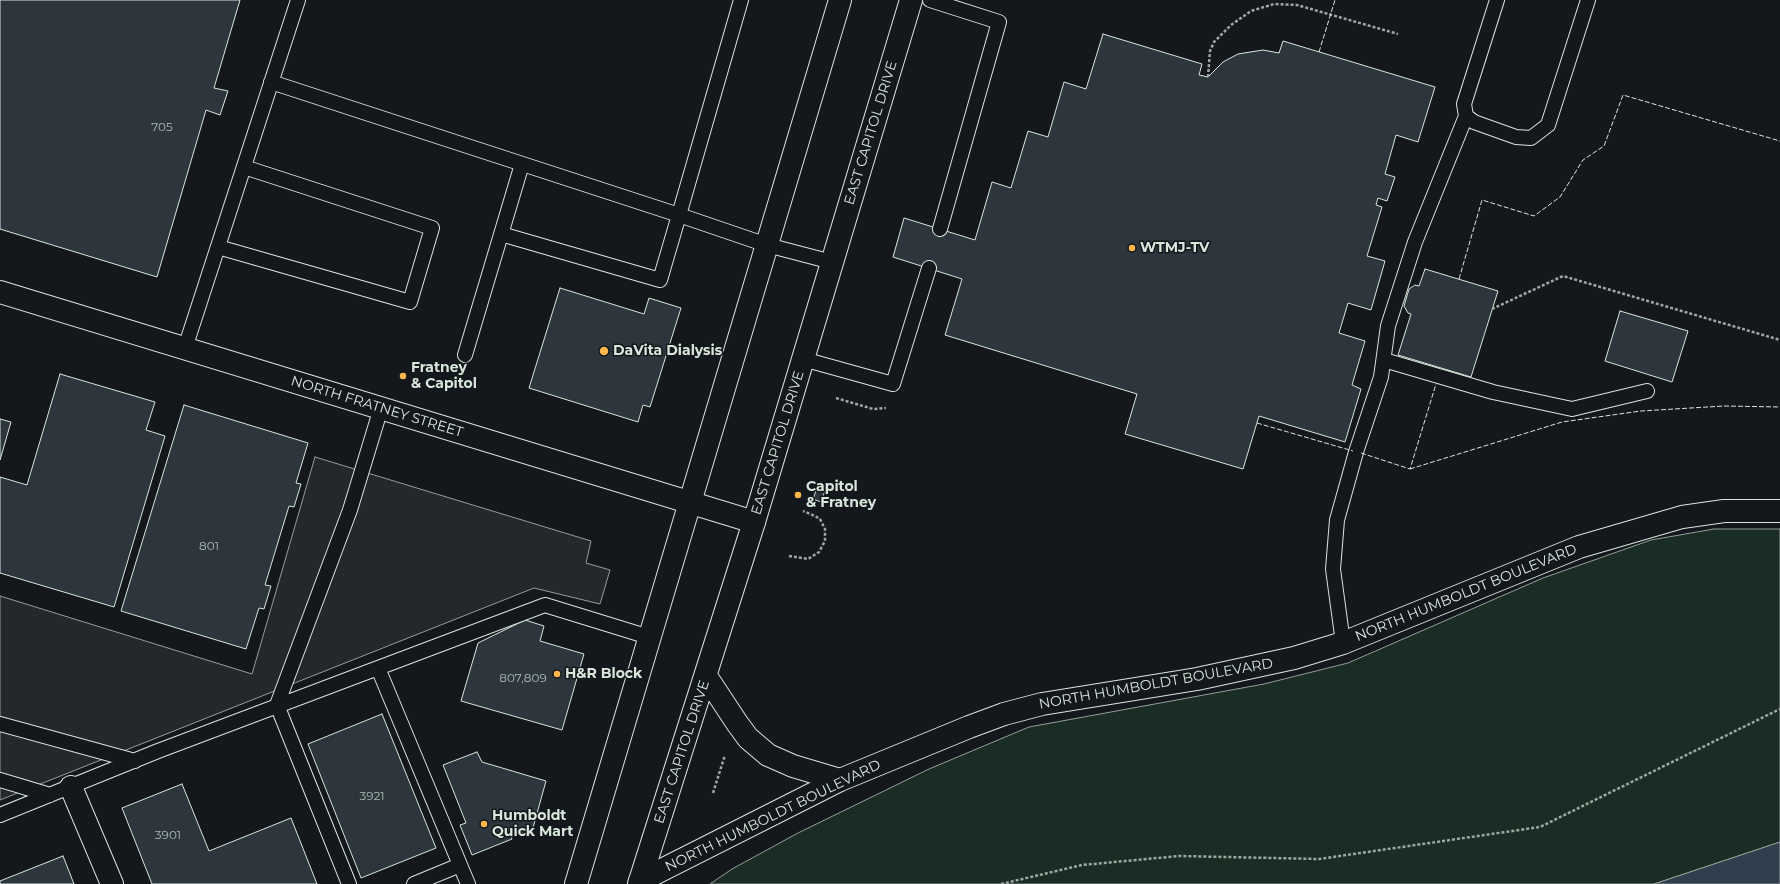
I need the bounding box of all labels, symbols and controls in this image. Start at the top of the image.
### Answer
street label: EAST CAPITOL DRIVE [841,59,901,207]
house number: 705 [151,120,173,134]
place label: WTMJ-TV [1140,240,1209,256]
marker: WTMJ-TV [1127,243,1137,253]
place label: DaVita Dialysis [613,343,722,359]
marker: DaVita Dialysis [598,345,610,357]
place label: Fratney & Capitol [411,360,477,392]
street label: EAST CAPITOL DRIVE [748,369,808,517]
marker: Fratney & Capitol [398,371,408,381]
street label: NORTH FRATNEY STREET [289,373,465,441]
place label: Capitol & Fratney [806,479,876,512]
marker: Capitol & Fratney [793,490,803,500]
house number: 801 [199,539,219,553]
street label: NORTH HUMBOLDT BOULEVARD [1353,541,1579,645]
street label: NORTH HUMBOLDT BOULEVARD [1038,655,1274,713]
place label: H&R Block [565,666,642,682]
marker: H&R Block [552,669,562,679]
house number: 807,809 [499,671,547,685]
street label: EAST CAPITOL DRIVE [651,678,713,826]
street label: NORTH HUMBOLDT BOULEVARD [663,756,883,876]
house number: 3921 [359,789,385,803]
place label: Humboldt Quick Mart [492,808,573,840]
marker: Humboldt Quick Mart [479,819,489,829]
house number: 3901 [155,828,181,842]

